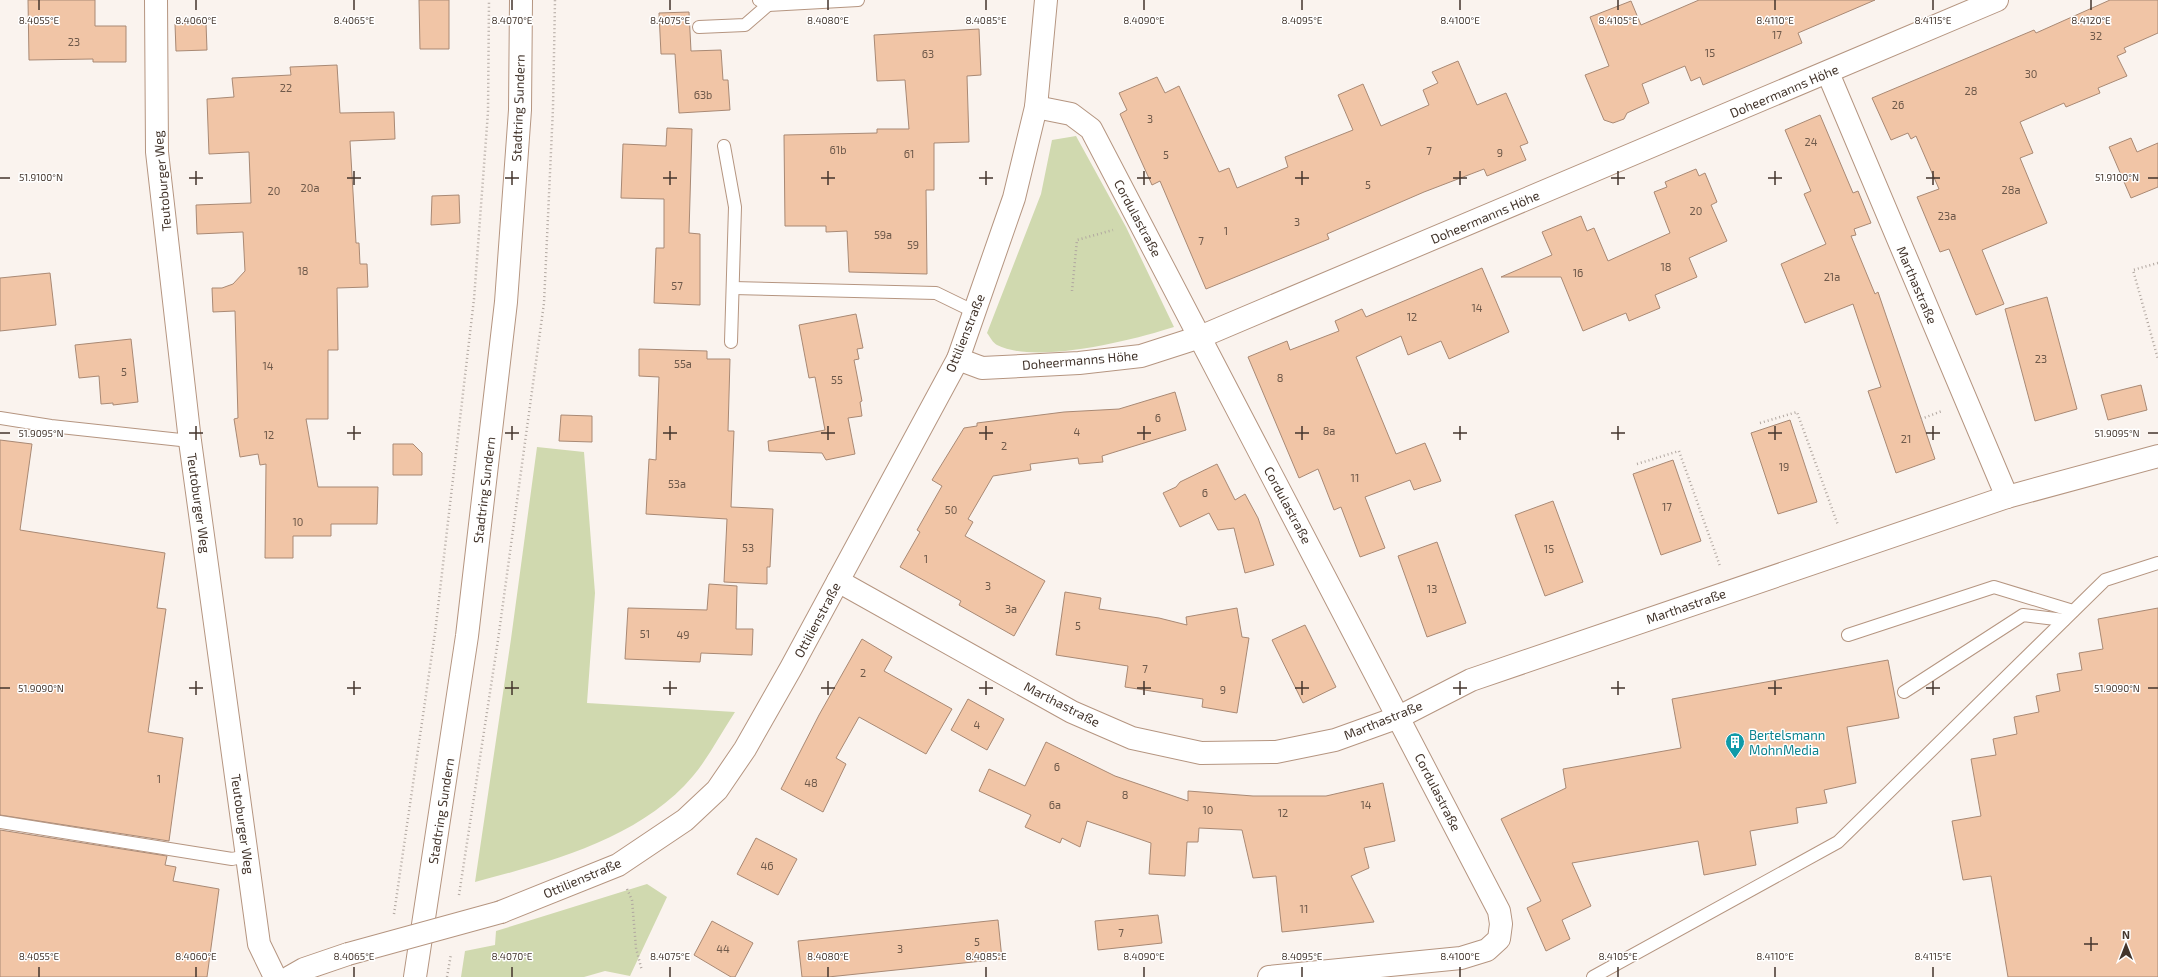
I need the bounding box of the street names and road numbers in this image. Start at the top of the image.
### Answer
street label: Stadtring Sundern [508,54,528,162]
street label: Doheermanns Höhe [1727,61,1841,121]
street label: Teutoburger Weg [150,130,174,232]
street label: Cordulastraße [1111,177,1165,259]
street label: Doheermanns Höhe [1428,187,1542,247]
street label: Marthastraße [1893,244,1941,326]
street label: Ottilienstraße [942,291,988,375]
street label: Doheermanns Höhe [1021,347,1139,373]
street label: Stadtring Sundern [470,436,498,544]
street label: Teutoburger Weg [184,452,214,554]
street label: Cordulastraße [1261,464,1315,546]
street label: Ottilienstraße [790,580,844,660]
street label: Marthastraße [1644,585,1728,627]
street label: Marthastraße [1021,678,1103,730]
street label: Marthastraße [1341,697,1425,743]
street label: Cordulastraße [1411,750,1465,834]
street label: Stadtring Sundern [425,757,457,865]
street label: Teutoburger Weg [228,773,258,875]
street label: Ottilienstraße [541,854,623,902]

